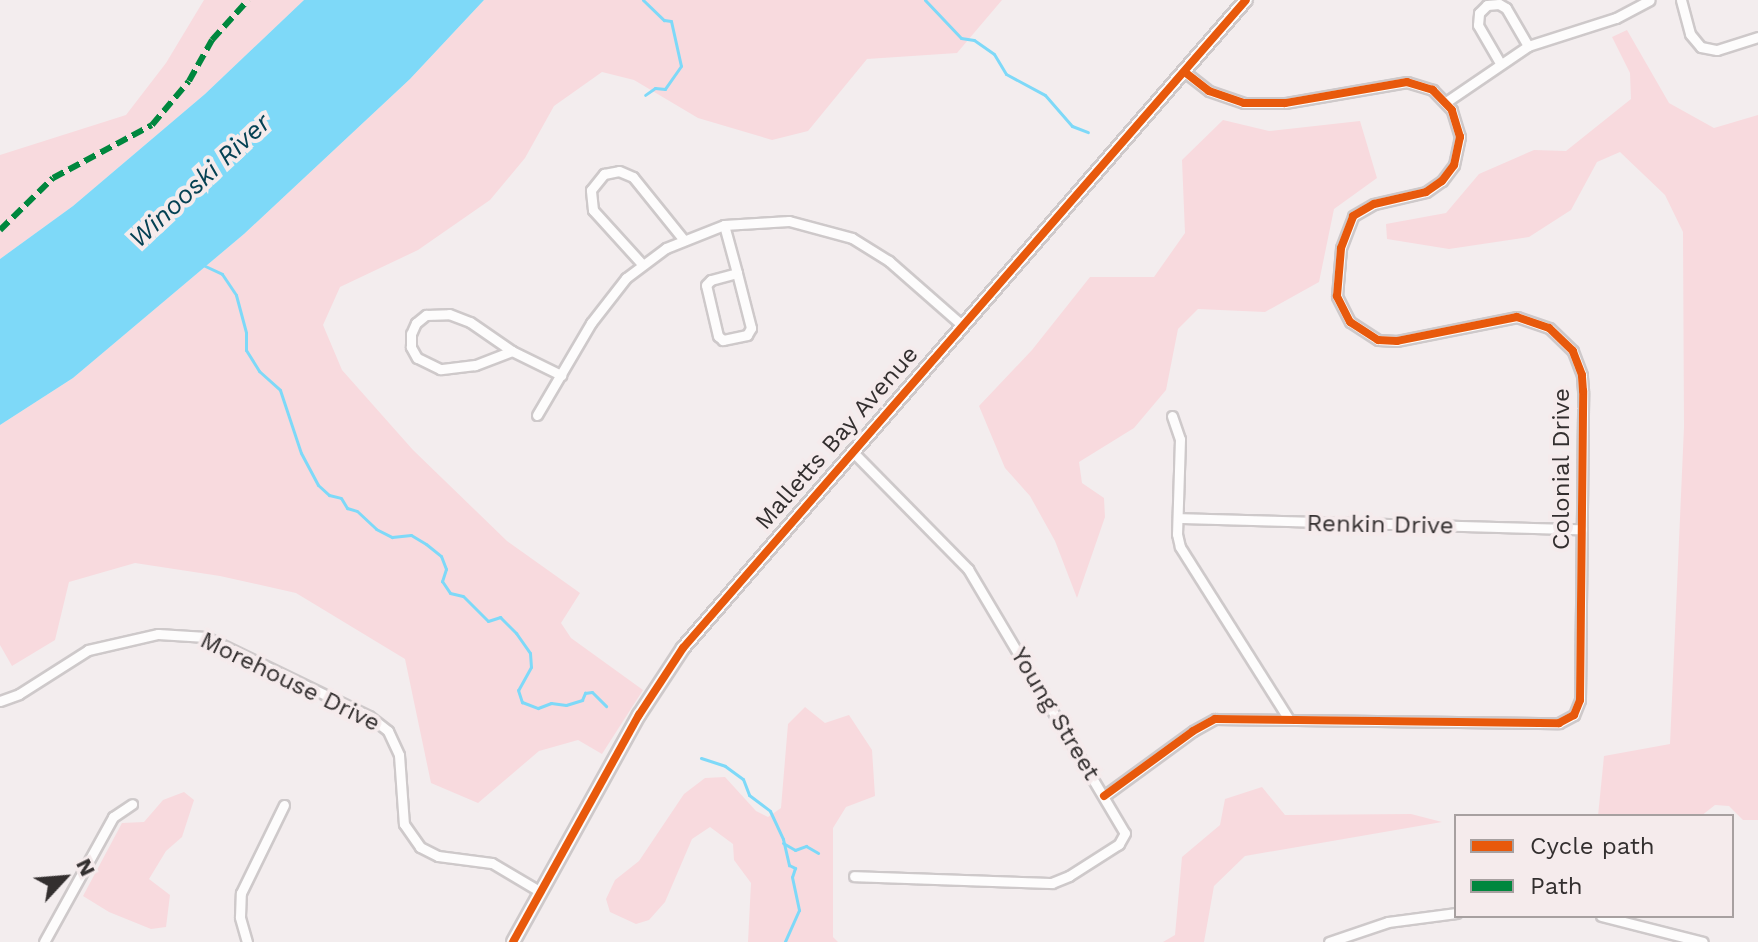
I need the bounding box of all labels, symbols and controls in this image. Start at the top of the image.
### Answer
water label: Winooski River [123,108,277,254]
street label: Malletts Bay Avenue [749,340,925,536]
street label: Colonial Drive [1548,388,1576,550]
street label: Renkin Drive [1306,509,1454,541]
street label: Morehouse Drive [195,626,385,738]
street label: Young Street [1004,643,1106,785]
legend [1454,814,1734,918]
text: Cycle path [1530,832,1655,860]
north arrow [24,838,104,918]
text: N [71,854,101,880]
text: Path [1530,872,1583,900]

